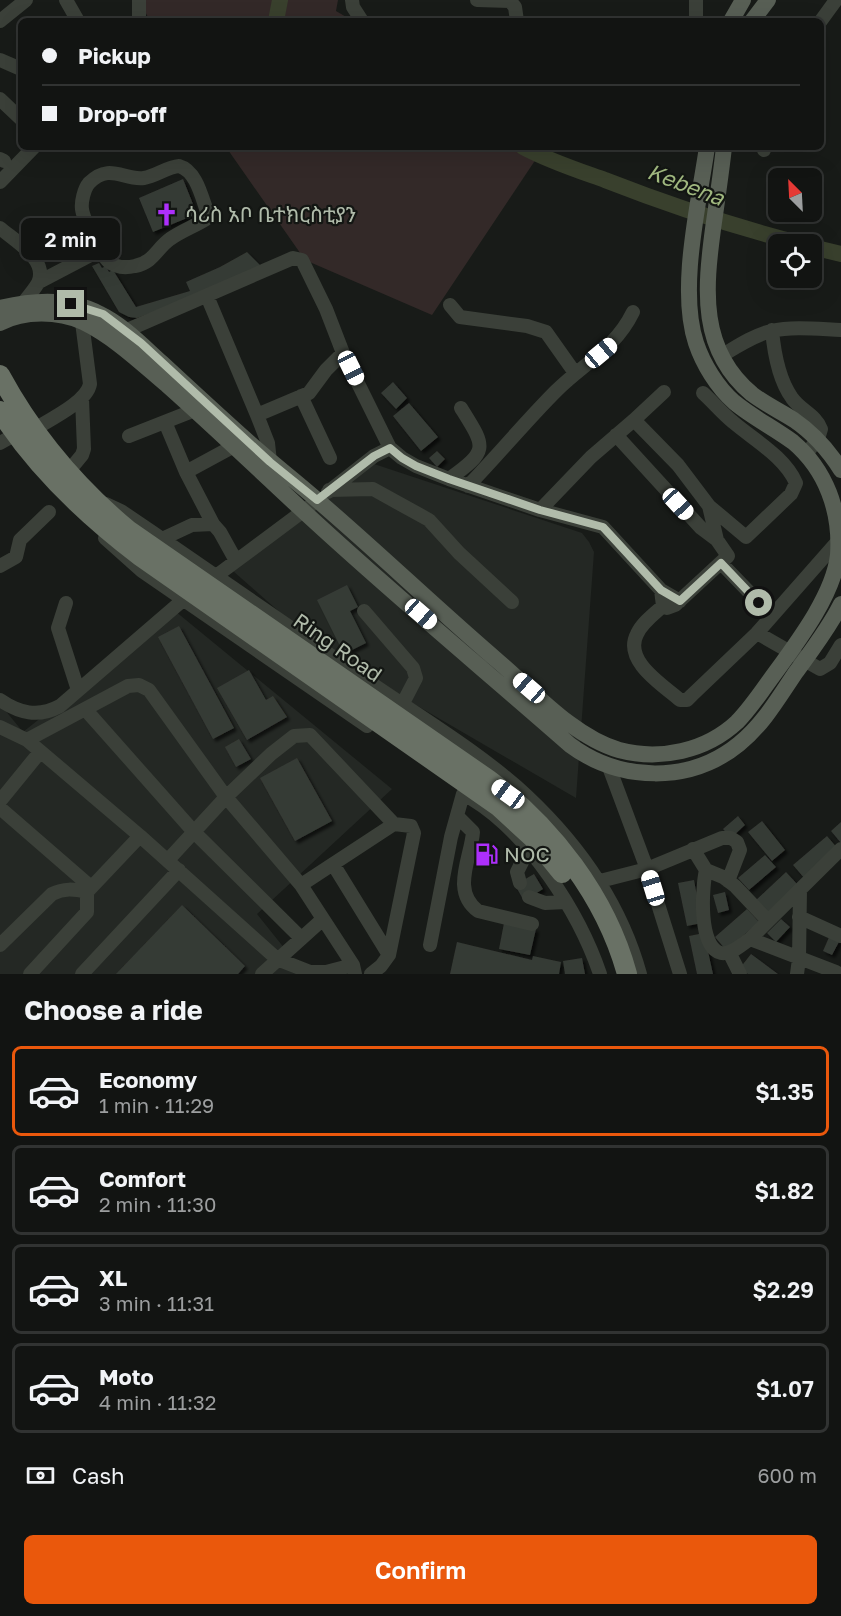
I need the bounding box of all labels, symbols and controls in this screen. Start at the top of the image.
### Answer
text: Pickup [78,42,151,69]
text: Drop-off [78,100,167,127]
water label: Kebena [644,157,730,211]
north arrow [768,168,822,222]
map controls [768,168,822,288]
church icon: ሳሪስ አቦ ቤተክርስቲያን [154,201,180,227]
place label: ሳሪስ አቦ ቤተክርስቲያን [185,201,356,227]
callout: 2 min [22,217,121,259]
text: 2 min [45,227,97,251]
button: locate [768,234,822,288]
route end [57,290,84,317]
car [581,335,621,371]
car [335,348,367,388]
car [659,485,697,523]
route start [745,589,772,616]
car [402,595,440,633]
street label: Ring Road [289,607,387,687]
car [510,669,548,707]
car [488,776,528,812]
fuel station icon: NOC [473,841,499,867]
place label: NOC [504,841,550,867]
car [639,868,667,908]
text: Choose a ride [24,994,203,1026]
icon: car [27,1064,81,1118]
text: Economy [99,1066,197,1093]
text: $1.35 [755,1078,814,1105]
text: 1 min · 11:29 [99,1093,214,1117]
icon: car [27,1163,81,1217]
text: Comfort [99,1165,186,1192]
text: $1.82 [755,1177,814,1204]
text: 2 min · 11:30 [99,1192,216,1216]
icon: car [27,1262,81,1316]
text: XL [99,1264,127,1291]
text: $2.29 [753,1276,814,1303]
text: 3 min · 11:31 [99,1291,214,1315]
icon: car [27,1361,81,1415]
text: Moto [99,1363,154,1390]
text: $1.07 [756,1375,814,1402]
text: 4 min · 11:32 [99,1390,216,1414]
icon: cash [24,1459,57,1492]
text: Cash [72,1462,125,1489]
text: 600 m [757,1463,817,1487]
button: Confirm [24,1535,817,1604]

